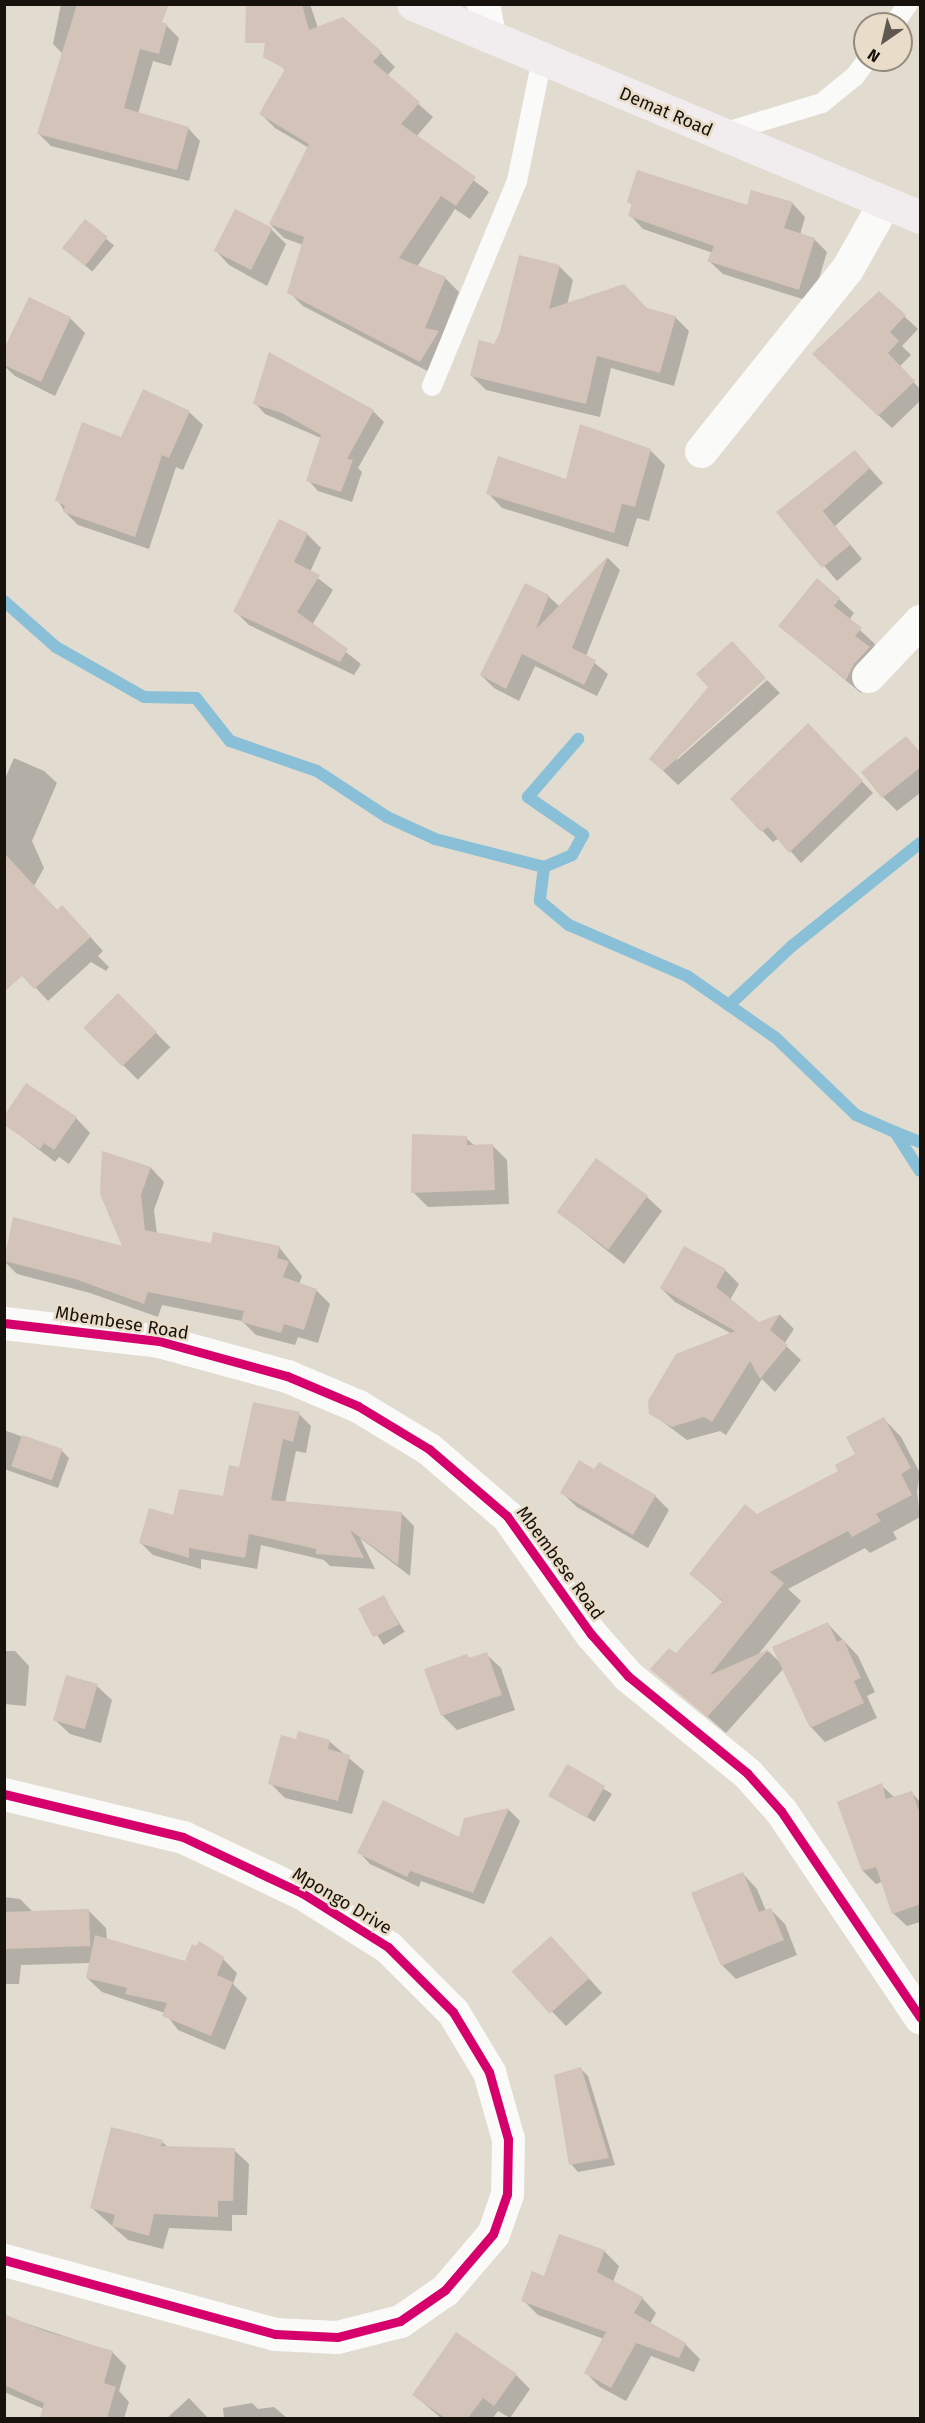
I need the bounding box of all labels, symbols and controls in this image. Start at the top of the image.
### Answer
north arrow [853,12,913,72]
text: N [864,45,883,67]
street label: Demat Road [616,83,716,141]
street label: Mbembese Road [54,1302,190,1344]
street label: Mbembese Road [512,1502,608,1624]
street label: Mpongo Drive [288,1863,396,1939]

